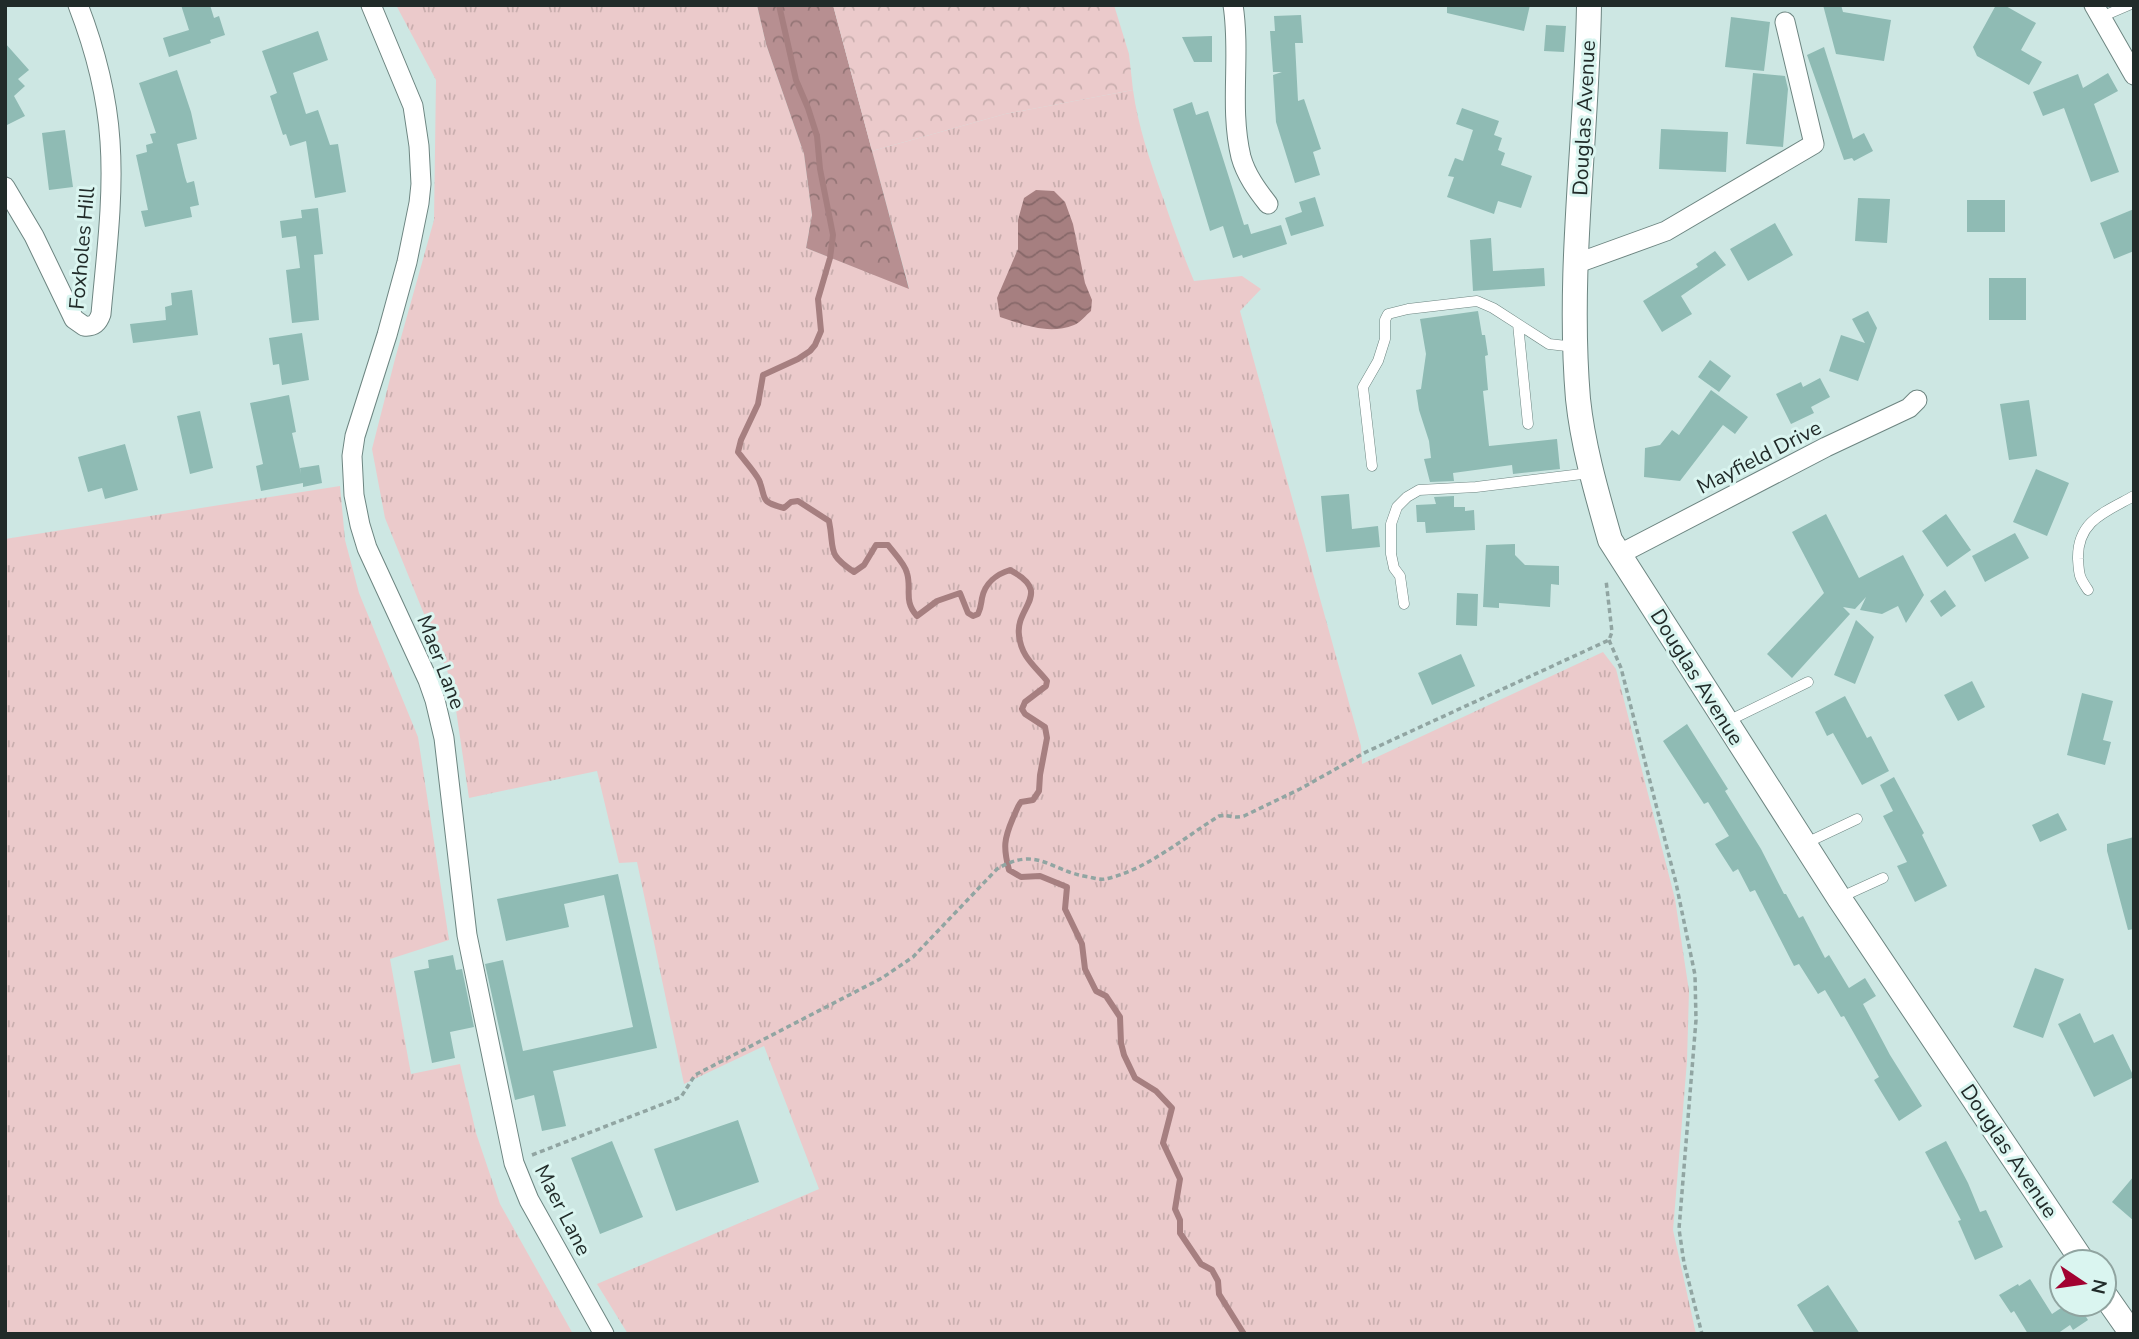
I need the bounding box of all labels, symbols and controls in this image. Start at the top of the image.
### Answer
street label: Douglas Avenue [1566,40,1602,196]
street label: Foxholes Hill [63,185,101,311]
street label: Mayfield Drive [1692,414,1826,500]
street label: Douglas Avenue [1644,604,1750,750]
street label: Maer Lane [410,611,472,713]
street label: Douglas Avenue [1954,1079,2064,1223]
street label: Maer Lane [528,1160,598,1260]
north arrow [2048,1248,2118,1318]
text: N [2084,1277,2113,1296]

